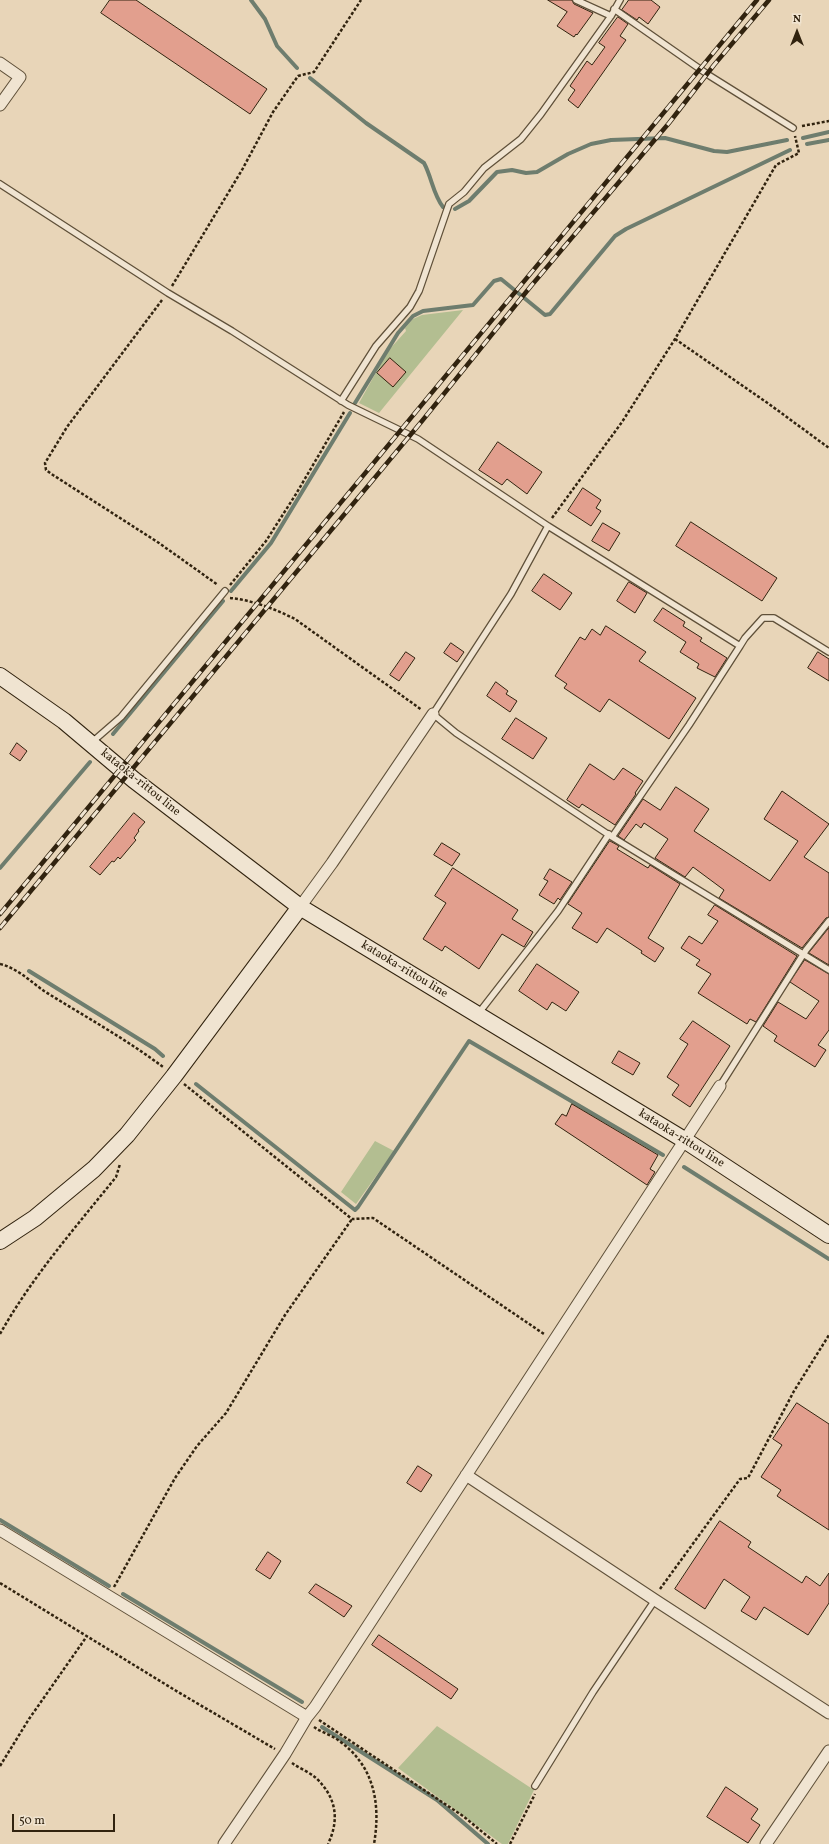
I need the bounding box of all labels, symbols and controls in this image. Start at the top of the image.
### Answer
north arrow [777,12,817,52]
text: N [793,12,801,27]
street label: kataoka-rittou line [97,746,183,820]
street label: kataoka-rittou line [358,938,450,1002]
street label: kataoka-rittou line [635,1107,727,1171]
scale bar [14,1806,117,1832]
text: 50 m [19,1813,45,1829]

